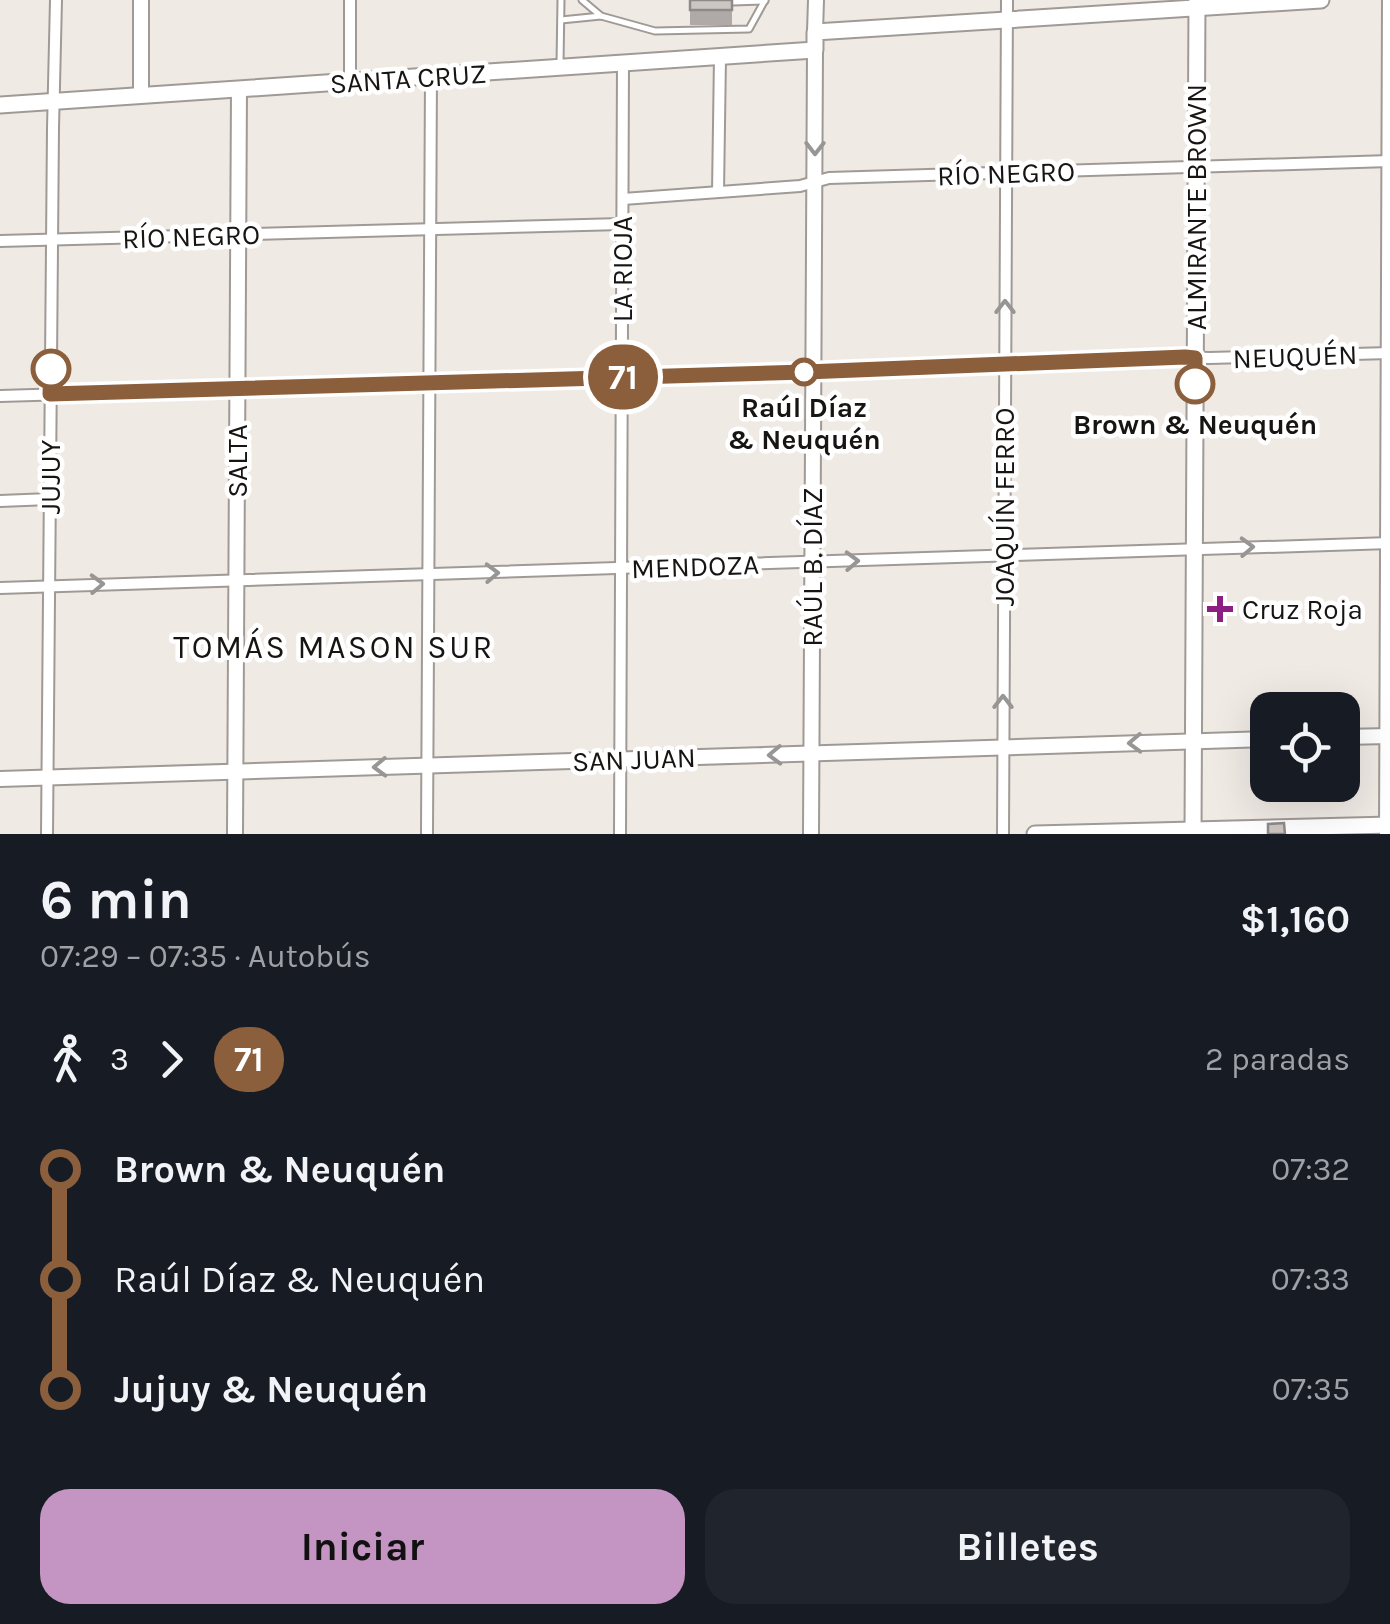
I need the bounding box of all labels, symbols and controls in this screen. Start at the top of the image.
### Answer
street label: SANTA CRUZ [329,57,487,100]
street label: ALMIRANTE BROWN [1180,84,1213,330]
one-way arrow [804,140,826,156]
street label: RÍO NEGRO [937,154,1075,192]
street label: LA RIOJA [606,216,639,322]
street label: RÍO NEGRO [122,217,260,255]
one-way arrow [994,298,1016,314]
street label: NEUQUÉN [1232,337,1358,375]
line badge: 71 [578,344,668,410]
unlabelled marker [32,350,70,388]
text: 71 [608,357,638,398]
marker: Raúl Díaz & Neuquén [791,359,817,385]
marker: Brown & Neuquén [1176,365,1214,403]
place label: Raúl Díaz & Neuquén [727,391,881,456]
street label: JOAQUÍN FERRO [987,408,1021,606]
place label: Brown & Neuquén [1073,408,1317,441]
street label: SALTA [221,424,254,498]
street label: JUJUY [34,439,67,514]
street label: RAÚL B. DÍAZ [795,487,829,647]
one-way arrow [1239,537,1255,558]
street label: MENDOZA [631,548,759,585]
one-way arrow [845,550,861,571]
one-way arrow [485,563,501,584]
one-way arrow [90,574,106,595]
place label: Cruz Roja [1242,593,1363,626]
marker: Cruz Roja [1207,596,1233,622]
district label: TOMÁS MASON SUR [173,627,495,666]
map controls [1250,692,1360,802]
button: locate [1250,692,1360,802]
one-way arrow [992,693,1014,708]
one-way arrow [1127,733,1143,754]
street label: SAN JUAN [572,741,696,778]
one-way arrow [767,744,783,765]
one-way arrow [372,756,388,777]
text: 6 min [40,868,192,932]
text: $1,160 [1240,897,1350,942]
text: 07:29 – 07:35 · Autobús [40,938,371,975]
icon: walk [40,1032,95,1087]
icon: forward [144,1032,199,1087]
text: 71 [234,1039,264,1080]
text: 3 [110,1041,129,1078]
text: 2 paradas [1205,1041,1350,1078]
text: Brown & Neuquén [114,1147,445,1192]
text: 07:32 [1271,1151,1350,1188]
text: Raúl Díaz & Neuquén [114,1257,485,1302]
text: 07:33 [1271,1261,1350,1298]
text: Jujuy & Neuquén [114,1367,428,1412]
text: 07:35 [1272,1371,1350,1408]
button: Iniciar [40,1489,685,1604]
button: Billetes [705,1489,1350,1604]

